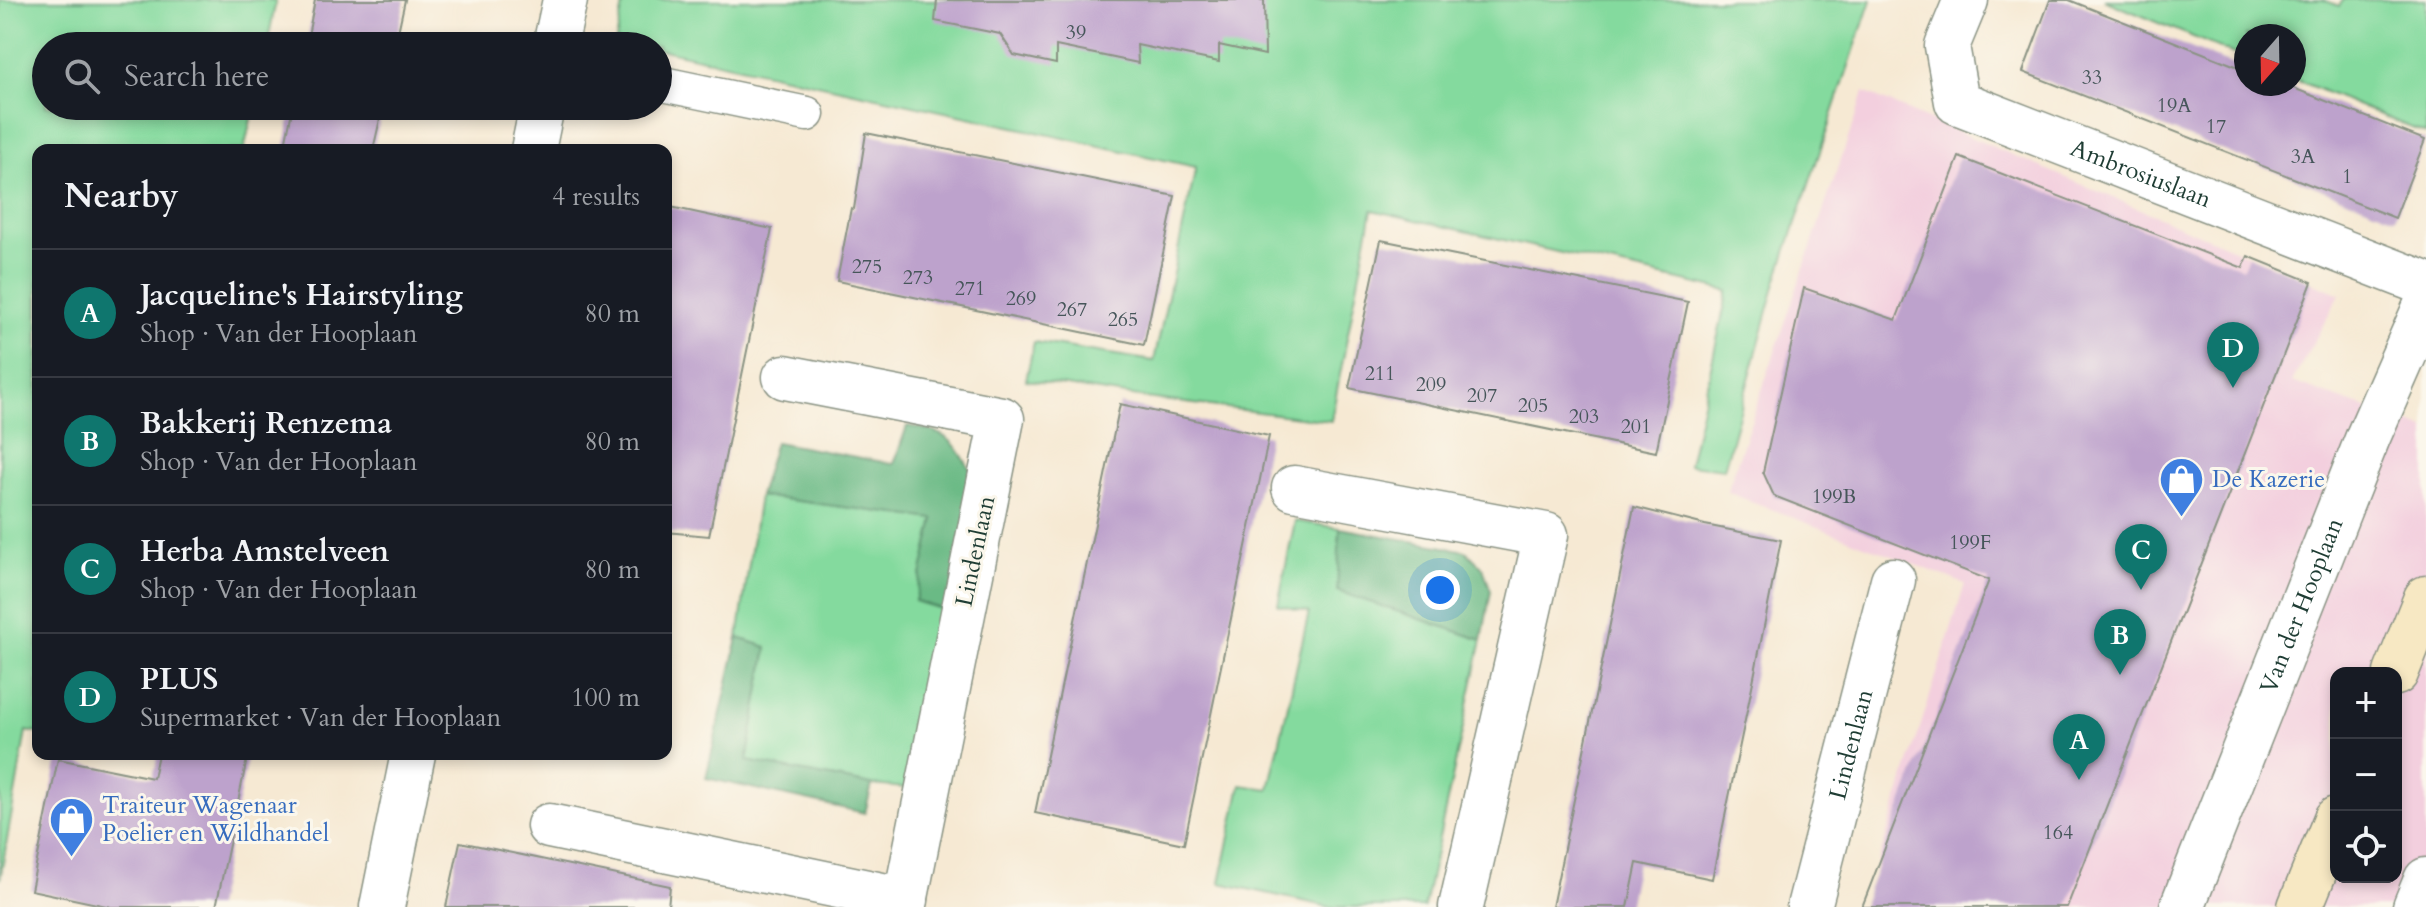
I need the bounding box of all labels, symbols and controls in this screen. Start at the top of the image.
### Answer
house number: 39 [1066,19,1086,46]
north arrow [2234,24,2306,96]
search box [32,32,672,120]
icon: search [60,54,104,98]
text: Search here [124,56,269,97]
house number: 33 [2082,64,2102,91]
house number: 19A [2157,92,2192,119]
house number: 17 [2206,113,2226,140]
street label: Ambrosiuslaan [2066,132,2216,216]
house number: 3A [2291,143,2316,170]
house number: 1 [2342,163,2352,190]
text: Nearby [64,173,179,219]
text: 4 results [552,179,640,214]
house number: 275 [852,253,882,280]
house number: 273 [903,264,933,291]
text: Jacqueline's Hairstyling [140,275,463,316]
house number: 271 [955,275,985,302]
house number: 269 [1006,285,1036,312]
text: A [80,296,100,331]
text: 80 m [584,296,640,331]
house number: 267 [1057,296,1087,323]
house number: 265 [1108,306,1138,333]
text: Shop · Van der Hooplaan [140,316,418,351]
pin: D [2207,322,2259,388]
house number: 211 [1365,360,1395,387]
house number: 209 [1416,371,1446,398]
house number: 207 [1467,382,1497,409]
house number: 205 [1518,392,1548,419]
text: Bakkerij Renzema [140,403,392,444]
house number: 203 [1569,403,1599,430]
house number: 201 [1621,413,1651,440]
text: B [81,424,99,459]
text: 80 m [584,424,640,459]
text: Shop · Van der Hooplaan [140,444,418,479]
shop icon: De Kazerie [2157,455,2205,518]
place label: De Kazerie [2212,463,2325,496]
house number: 199B [1812,483,1856,510]
street label: Lindenlaan [948,492,1003,610]
street label: Van der Hooplaan [2252,513,2351,699]
pin: C [2115,524,2167,590]
house number: 199F [1949,529,1991,556]
text: Herba Amstelveen [140,531,389,572]
text: C [80,552,100,587]
text: 80 m [584,552,640,587]
your location [1420,570,1460,610]
text: Shop · Van der Hooplaan [140,572,418,607]
pin: B [2094,609,2146,675]
text: PLUS [140,659,219,700]
map controls [2330,667,2402,883]
button: + [2330,667,2402,739]
text: D [79,680,101,715]
text: 100 m [571,680,640,715]
street label: Lindenlaan [1821,685,1881,803]
text: Supermarket · Van der Hooplaan [140,700,501,735]
pin: A [2053,714,2105,780]
button: − [2330,739,2402,811]
place label: Traiteur Wagenaar Poelier en Wildhandel [102,789,329,850]
shop icon: Traiteur Wagenaar Poelier en Wildhandel [47,795,95,858]
button: locate [2330,811,2402,883]
house number: 164 [2043,819,2073,846]

